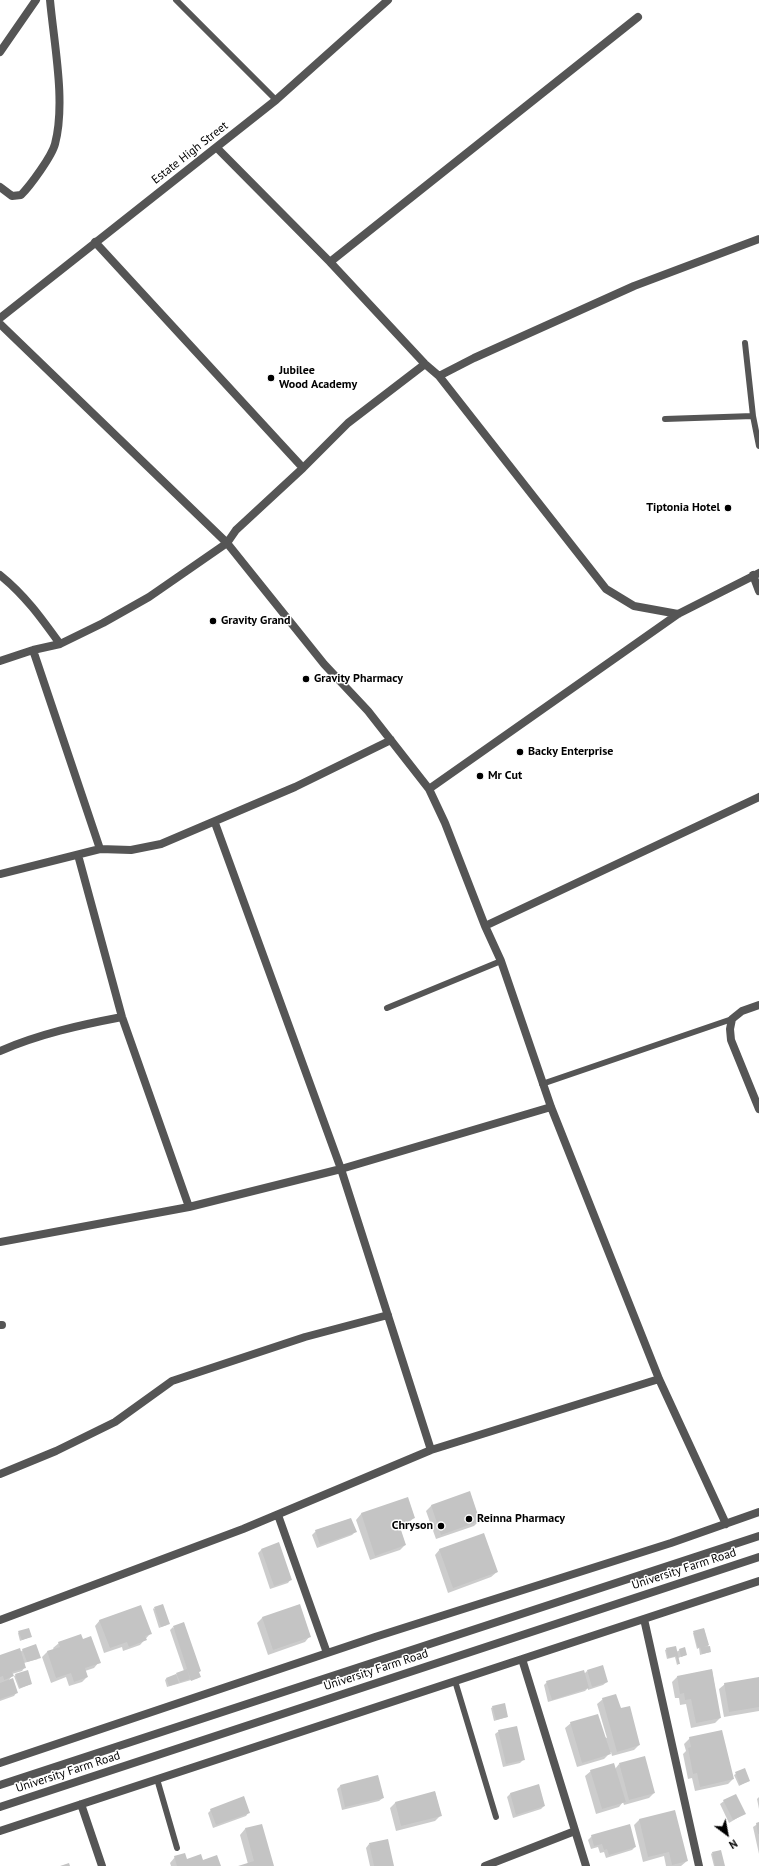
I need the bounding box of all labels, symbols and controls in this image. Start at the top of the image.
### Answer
street label: Estate High Street [149,119,231,187]
place label: Jubilee Wood Academy [279,364,357,392]
marker: Jubilee Wood Academy [266,373,276,383]
place label: Tiptonia Hotel [646,501,720,515]
marker: Tiptonia Hotel [723,503,733,513]
place label: Gravity Grand [221,614,291,628]
marker: Gravity Grand [208,616,218,626]
place label: Gravity Pharmacy [314,672,403,686]
marker: Gravity Pharmacy [301,674,311,684]
place label: Backy Enterprise [528,745,613,759]
marker: Backy Enterprise [515,747,525,757]
place label: Mr Cut [488,769,522,783]
marker: Mr Cut [475,771,485,781]
place label: Reinna Pharmacy [477,1512,565,1526]
marker: Reinna Pharmacy [464,1514,474,1524]
place label: Chryson [392,1519,433,1533]
marker: Chryson [436,1521,446,1531]
street label: University Farm Road [630,1545,738,1593]
street label: University Farm Road [322,1646,430,1694]
street label: University Farm Road [14,1748,122,1796]
north arrow [707,1814,747,1854]
text: N [727,1836,740,1852]

